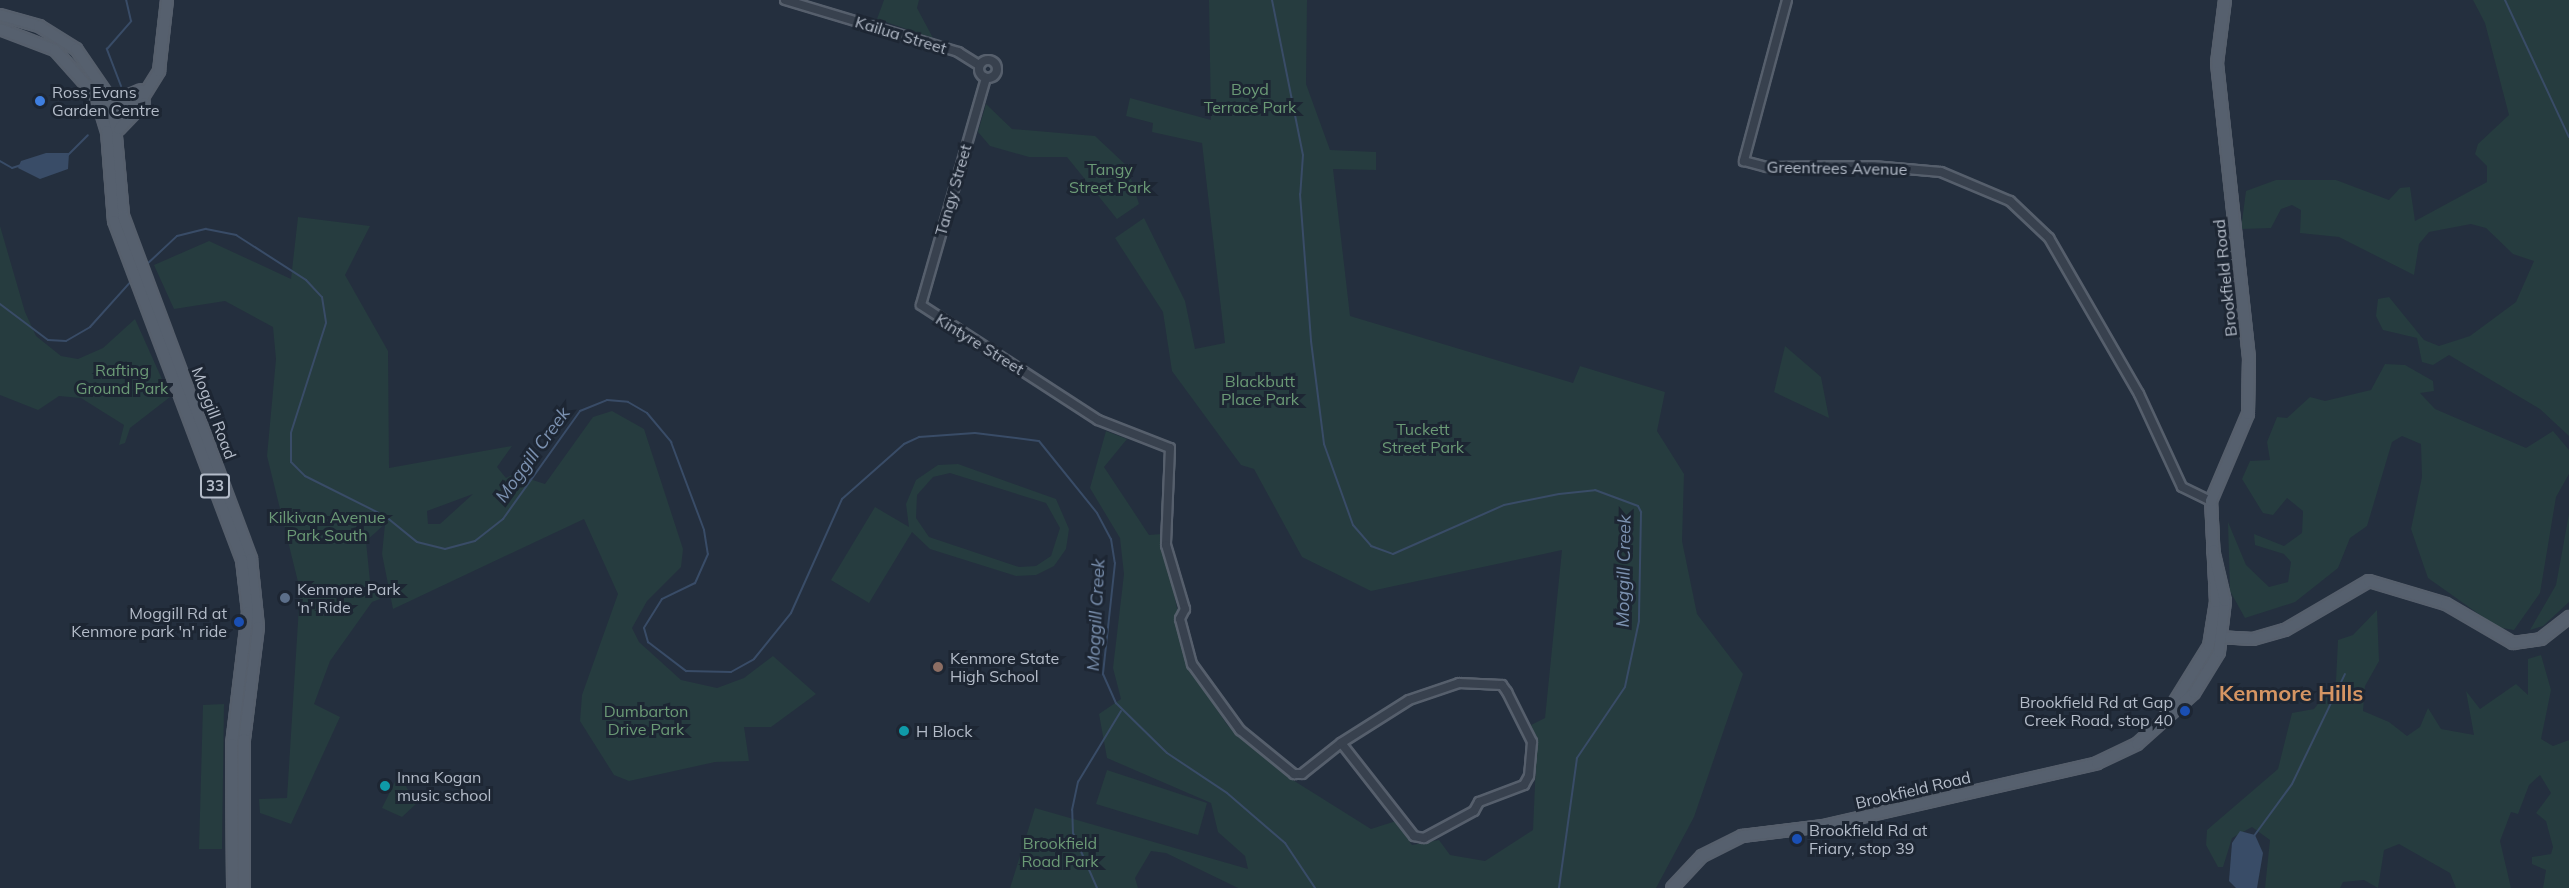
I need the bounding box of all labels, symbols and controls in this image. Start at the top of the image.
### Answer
street label: Kailua Street [853,12,949,58]
park label: Boyd Terrace Park [1204,79,1296,117]
place label: Ross Evans Garden Centre [52,82,159,120]
marker: Ross Evans Garden Centre [33,94,47,108]
street label: Tangy Street [931,142,975,238]
street label: Greentrees Avenue [1766,157,1908,179]
park label: Tangy Street Park [1069,159,1151,197]
street label: Brookfield Road [2209,218,2241,338]
street label: Kintyre Street [932,309,1028,379]
park label: Rafting Ground Park [76,360,168,398]
street label: Moggill Road [188,364,240,462]
park label: Blackbutt Place Park [1221,371,1299,409]
water label: Moggill Creek [491,403,575,507]
park label: Tuckett Street Park [1382,419,1464,457]
road number: 33 [200,474,230,498]
park label: Kilkivan Avenue Park South [268,507,386,545]
water label: Moggill Creek [1612,515,1636,627]
water label: Moggill Creek [1082,558,1110,672]
place label: Kenmore Park 'n' Ride [297,579,400,617]
marker: Kenmore Park 'n' Ride [278,591,292,605]
place label: Moggill Rd at Kenmore park 'n' ride [71,603,227,641]
marker: Moggill Rd at Kenmore park 'n' ride [232,615,246,629]
place label: Kenmore State High School [950,648,1059,686]
marker: Kenmore State High School [931,660,945,674]
district label: Kenmore Hills [2219,681,2363,707]
place label: Brookfield Rd at Gap Creek Road, stop 40 [2019,692,2173,730]
park label: Dumbarton Drive Park [604,701,688,739]
marker: Brookfield Rd at Gap Creek Road, stop 40 [2178,704,2192,718]
place label: H Block [916,721,972,741]
marker: H Block [897,724,911,738]
place label: Inna Kogan music school [397,767,491,805]
street label: Brookfield Road [1853,767,1973,813]
marker: Inna Kogan music school [378,779,392,793]
place label: Brookfield Rd at Friary, stop 39 [1809,820,1927,858]
marker: Brookfield Rd at Friary, stop 39 [1790,832,1804,846]
park label: Brookfield Road Park [1021,833,1099,871]

